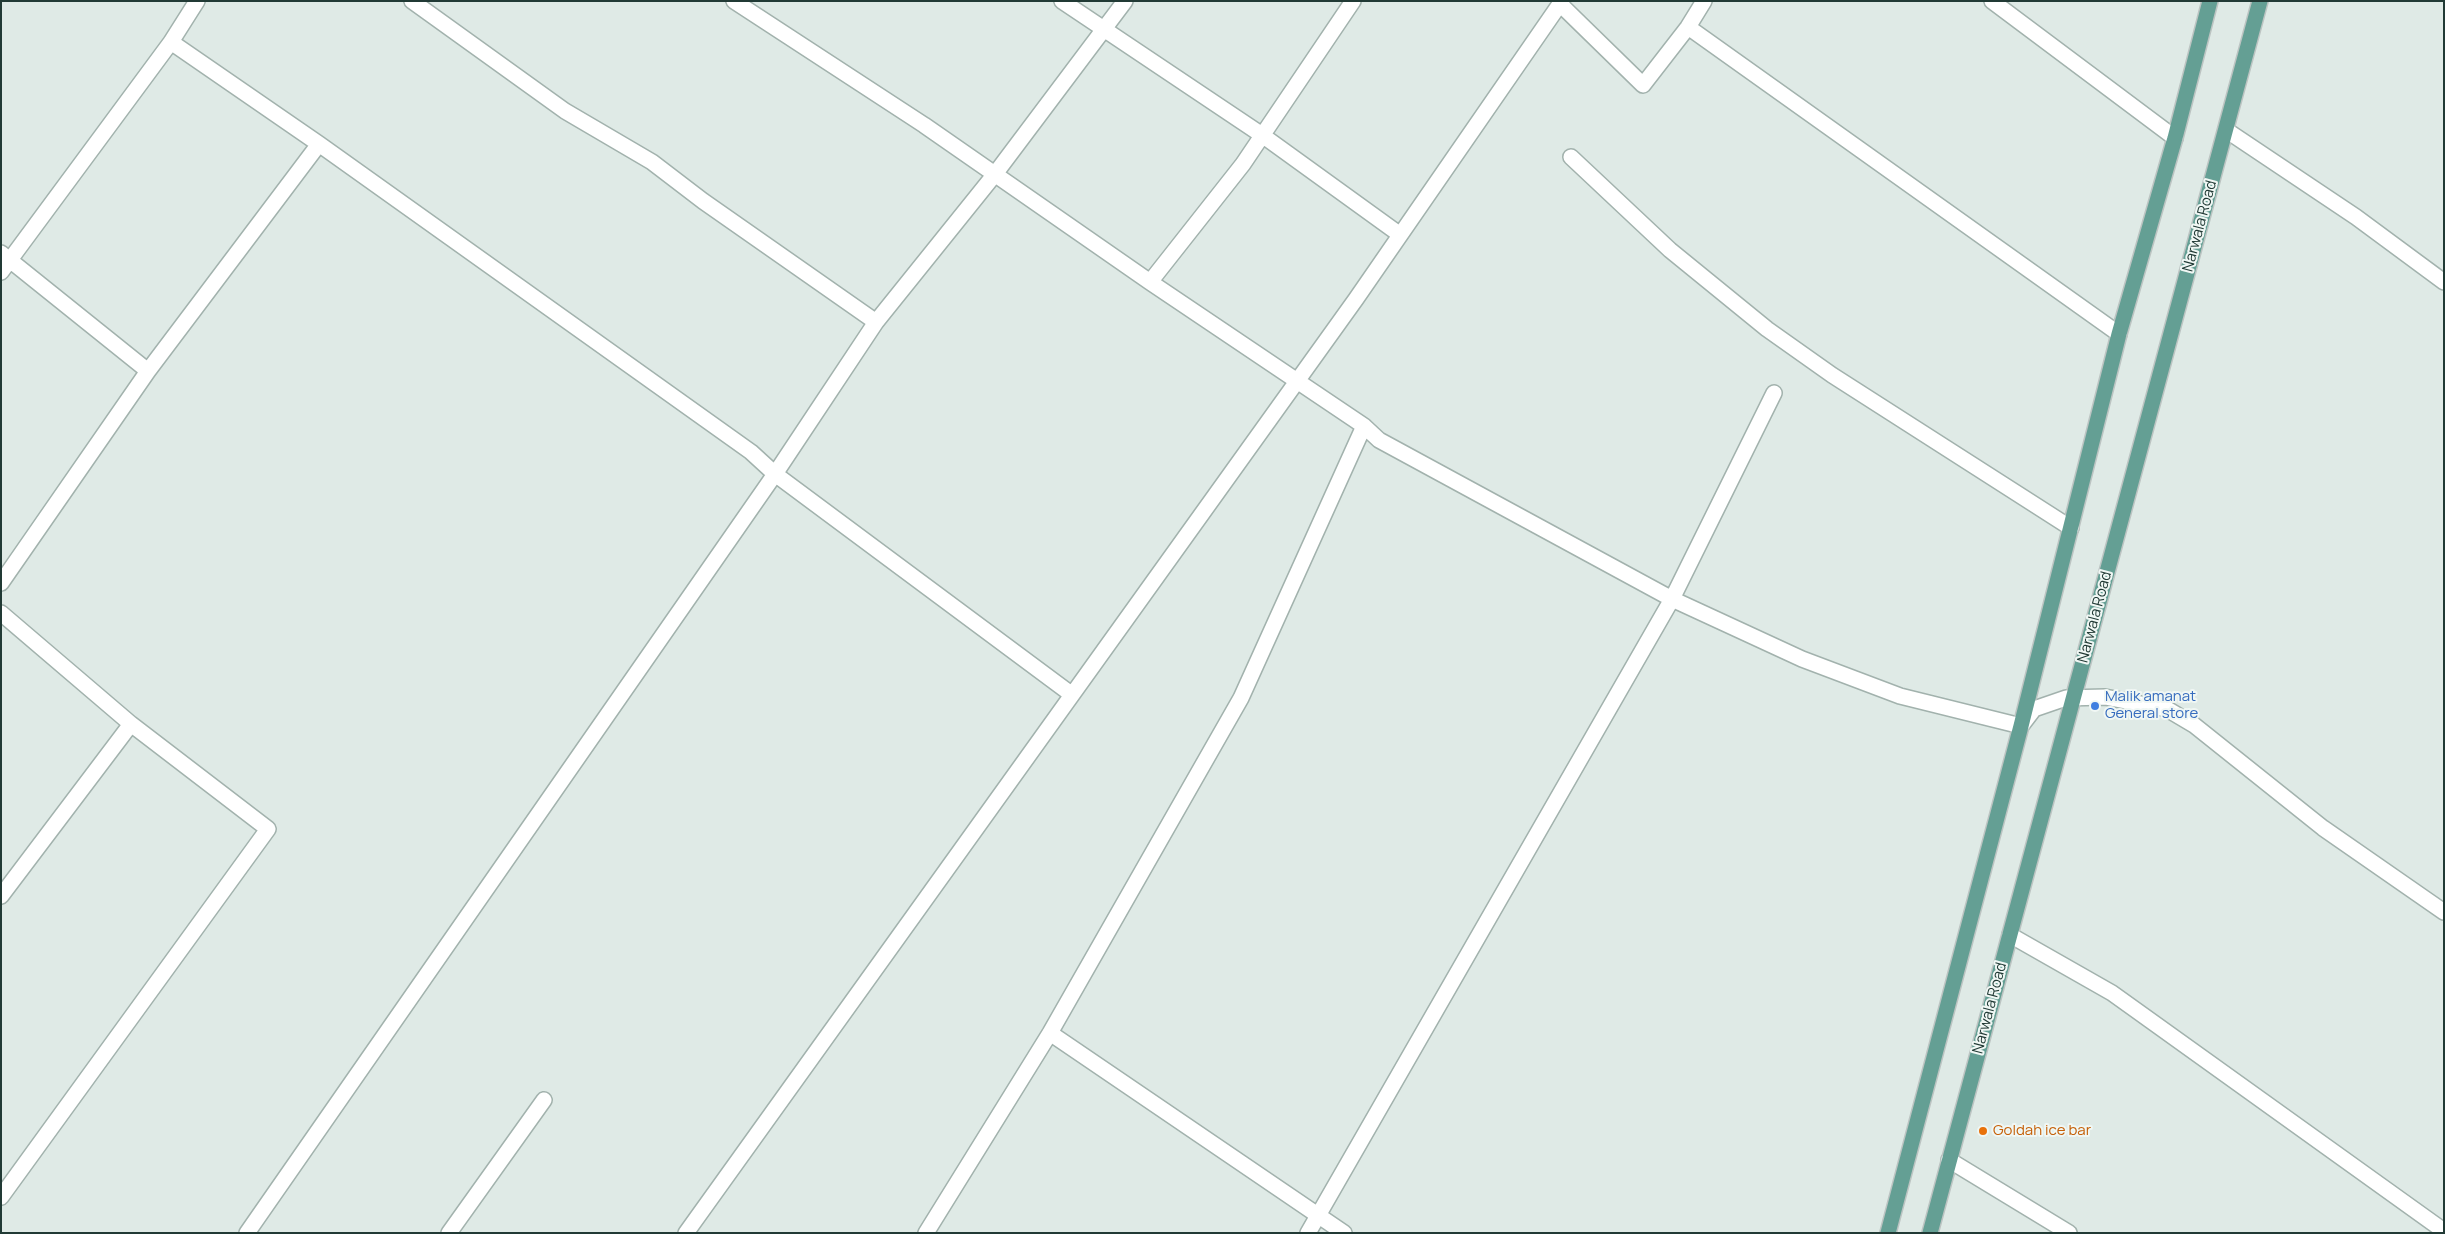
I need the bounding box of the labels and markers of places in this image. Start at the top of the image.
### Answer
place label: Malik amanat General store [2105,688,2198,723]
marker: Malik amanat General store [2089,700,2101,712]
place label: Goldah ice bar [1993,1122,2091,1140]
marker: Goldah ice bar [1977,1125,1989,1137]

